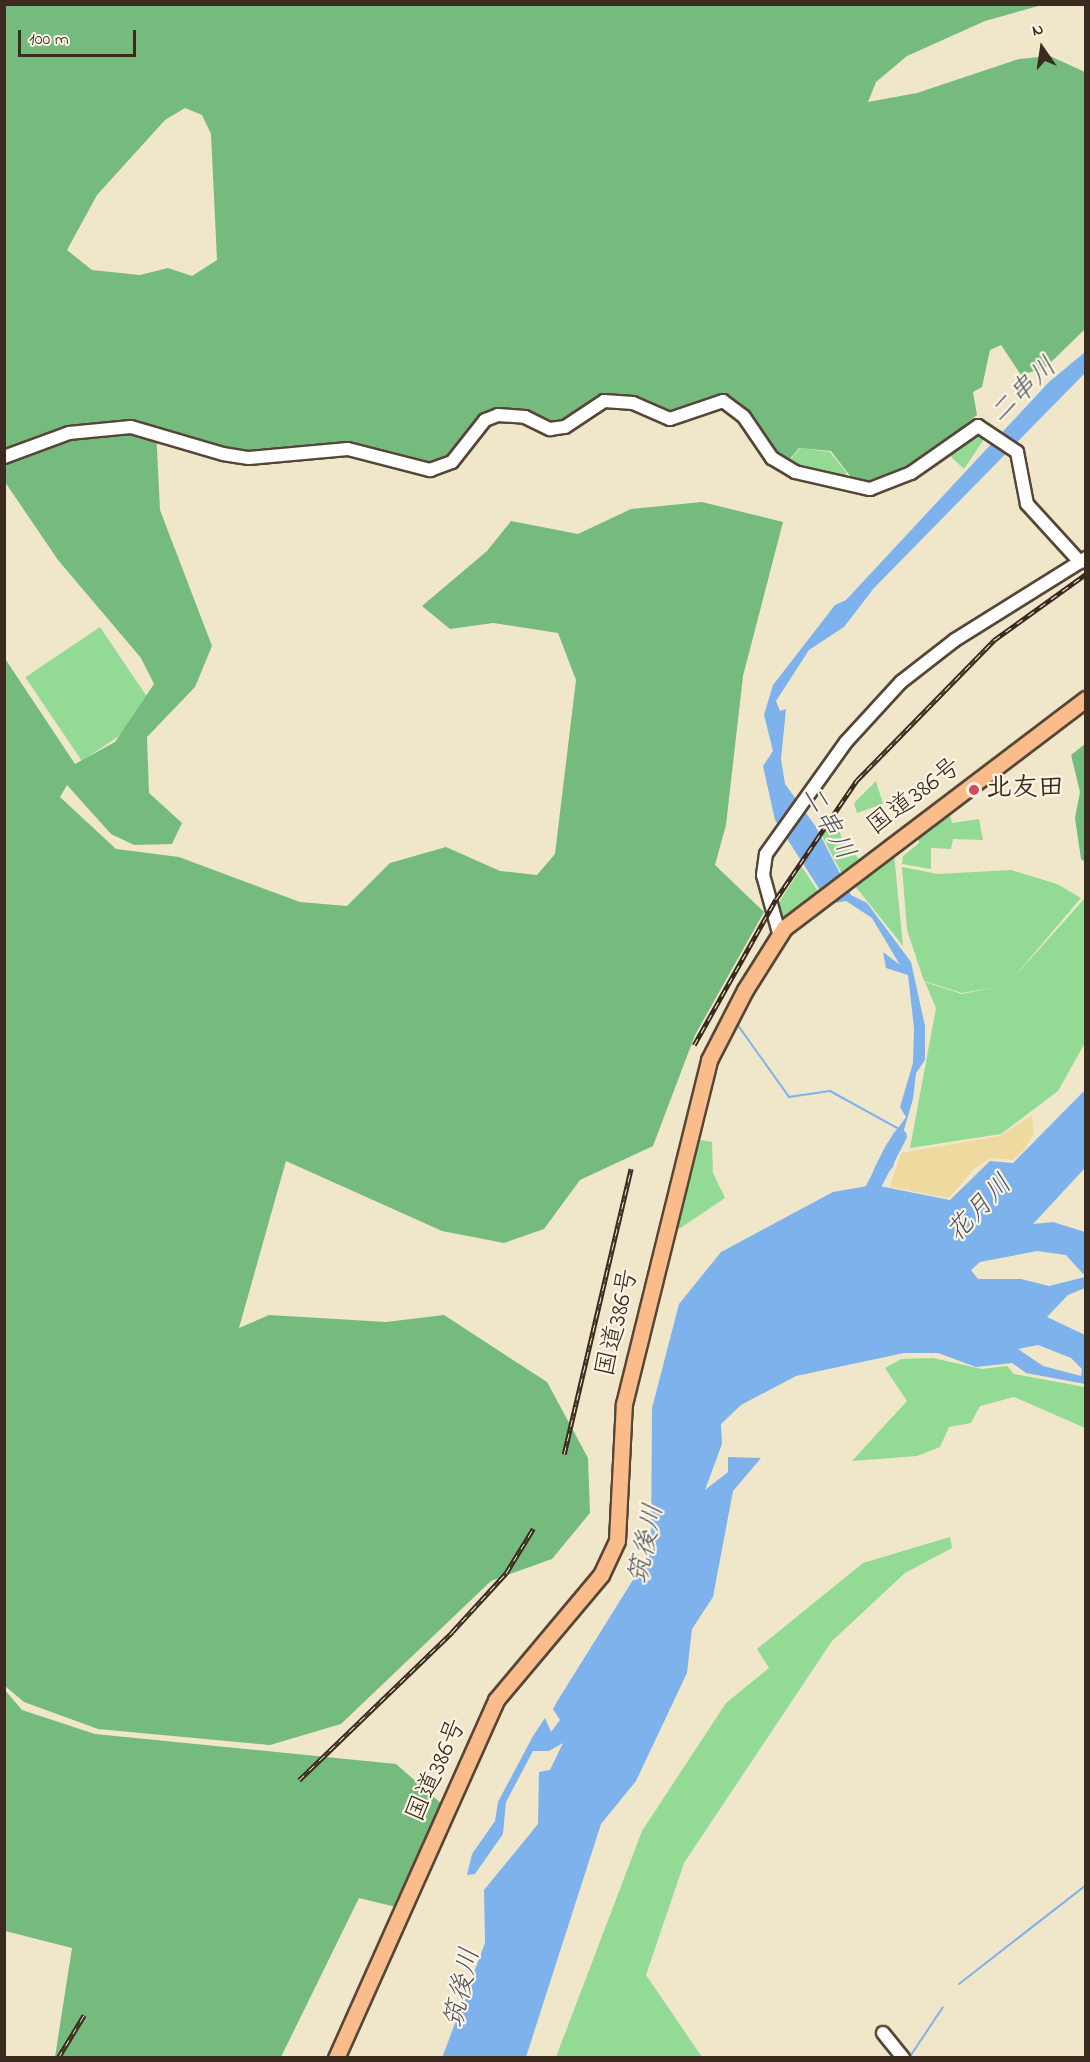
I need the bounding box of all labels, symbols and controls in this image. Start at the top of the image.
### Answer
scale bar [21,18,140,56]
north arrow [1012,18,1072,78]
text: N [1030,18,1046,43]
text: 100 m [29,27,69,53]
water label: 二串川 [984,351,1064,431]
street label: 国道386号 [862,752,968,844]
place label: 北友田 [986,774,1064,806]
water label: 二串川 [793,780,861,866]
marker: 北友田 [967,783,981,797]
water label: 花月川 [940,1169,1020,1249]
street label: 国道386号 [591,1266,647,1380]
water label: 筑後川 [623,1501,671,1587]
street label: 国道386号 [401,1714,475,1828]
water label: 筑後川 [438,1945,488,2031]

